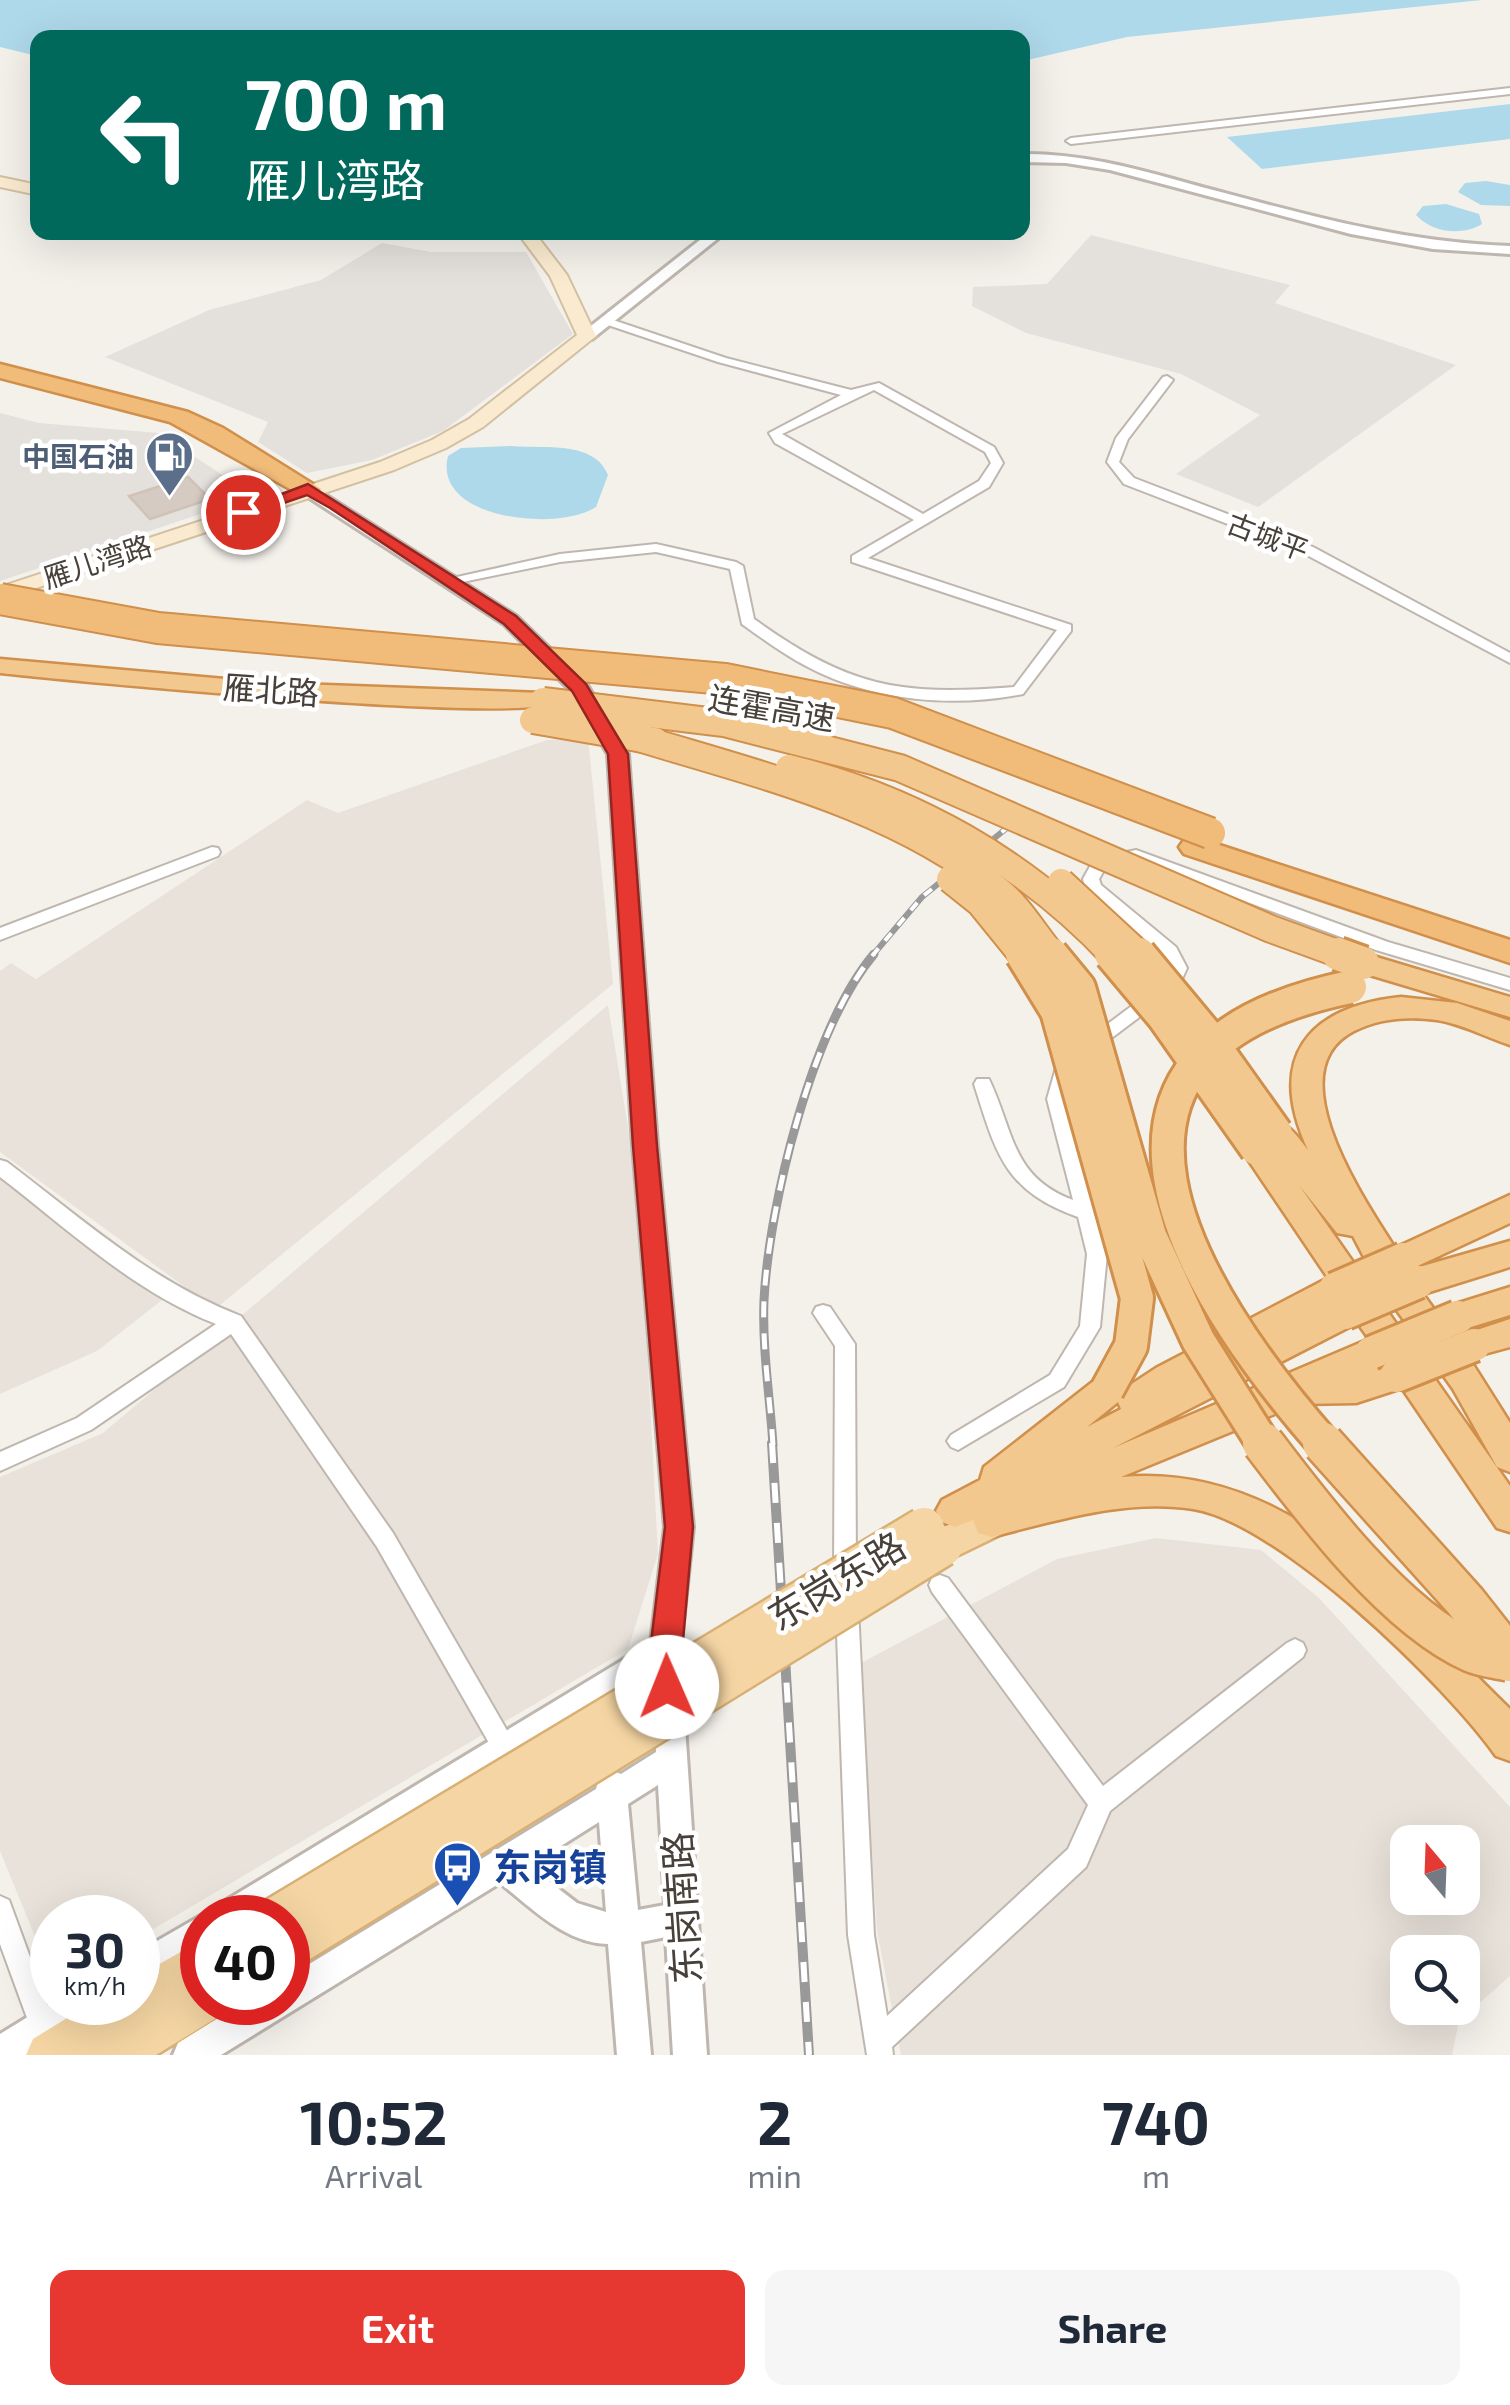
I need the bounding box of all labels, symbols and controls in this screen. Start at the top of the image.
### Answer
text: 700 m [245,60,447,144]
icon: left [80,70,210,200]
text: 雁儿湾路 [245,152,425,206]
fuel station icon: 中国石油 [143,430,195,498]
place label: 中国石油 [22,439,134,473]
pin [201,470,286,555]
icon: arrive [216,485,271,540]
street label: 古城平 [1223,505,1313,567]
street label: 雁儿湾路 [38,528,156,594]
street label: 雁北路 [222,667,320,711]
street label: 连霍高速 [706,677,838,737]
street label: 东岗东路 [759,1521,913,1639]
position arrow [615,1635,719,1739]
north arrow [1390,1825,1480,1915]
map controls [1390,1825,1480,2025]
street label: 东岗南路 [653,1831,709,1985]
bus stop icon: 东岗镇 [432,1840,484,1908]
place label: 东岗镇 [493,1843,607,1889]
speed limit sign: 40 [180,1895,310,2025]
text: 30 [65,1918,125,1978]
button: search [1390,1935,1480,2025]
text: km/h [64,1970,126,2000]
text: 10:52 [300,2085,447,2157]
text: 2 [757,2085,792,2157]
text: 740 [1102,2085,1210,2157]
text: Arrival [325,2156,422,2194]
text: min [747,2156,802,2194]
text: m [1142,2156,1170,2194]
button: Exit [50,2270,745,2385]
button: Share [765,2270,1460,2385]

